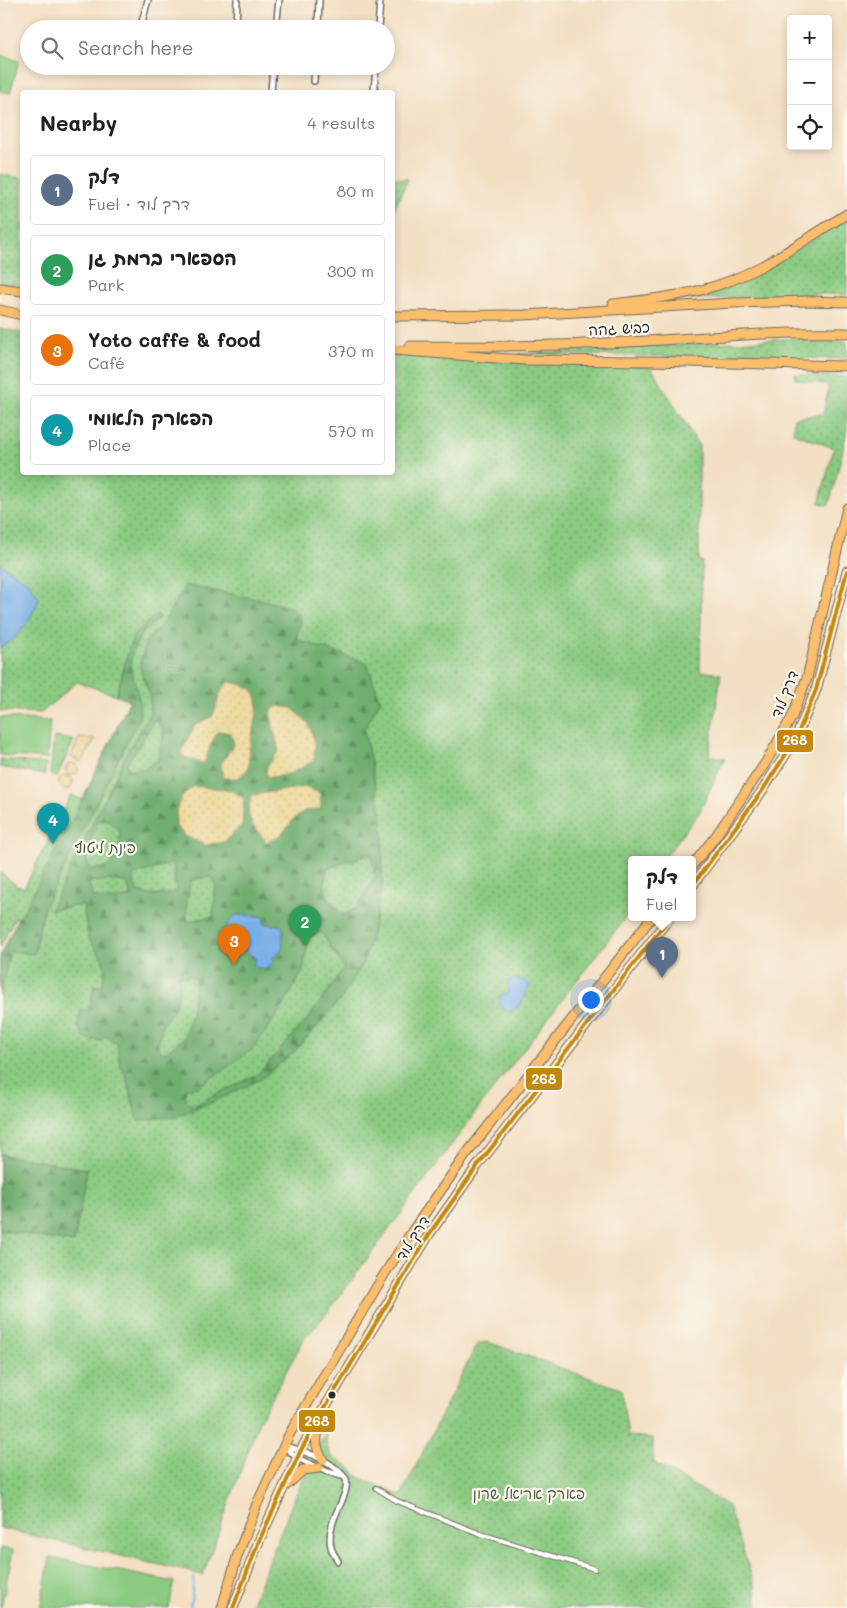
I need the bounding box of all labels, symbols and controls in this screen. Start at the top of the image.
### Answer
map controls [787,15,832,150]
button: + [787,15,832,60]
search box [20,20,395,75]
icon: search [38,34,66,62]
text: Search here [78,35,194,60]
button: − [787,60,832,105]
button: locate [787,105,832,150]
text: Nearby [40,109,117,136]
text: 4 results [307,112,375,133]
text: דלק [88,164,120,189]
text: 1 [53,180,61,201]
text: 80 m [337,180,374,201]
text: Fuel · דרך לוד [88,193,190,214]
text: הספארי ברמת גן [88,245,237,270]
text: 2 [53,260,61,281]
text: 300 m [327,260,374,281]
text: Park [88,274,124,295]
street label: כביש גהה [588,316,650,340]
text: Yoto caffe & food [88,327,261,352]
text: 3 [52,340,62,361]
text: 370 m [328,340,374,361]
text: Café [88,352,125,373]
text: הפארק הלאומי [88,405,213,430]
text: 4 [52,420,62,441]
text: 570 m [328,420,374,441]
text: Place [88,434,131,455]
street label: דרך לוד [765,667,803,721]
line badge: 268 [776,729,814,753]
text: 268 [783,730,808,749]
pin: 4 [37,803,69,844]
park label: פינת ליטוף [74,837,136,857]
popup [628,856,696,921]
text: דלק [646,864,678,889]
text: Fuel [646,893,678,914]
pin: 2 [289,905,321,946]
pin: 3 [218,924,250,965]
pin: 1 [646,937,678,978]
your location [578,987,604,1013]
line badge: 268 [525,1067,563,1091]
text: 268 [532,1069,557,1088]
street label: דרך לוד [390,1212,434,1264]
unlabelled marker [327,1390,337,1400]
line badge: 268 [298,1409,336,1433]
text: 268 [305,1411,330,1430]
park label: פארק אריאל שרון [473,1483,585,1504]

